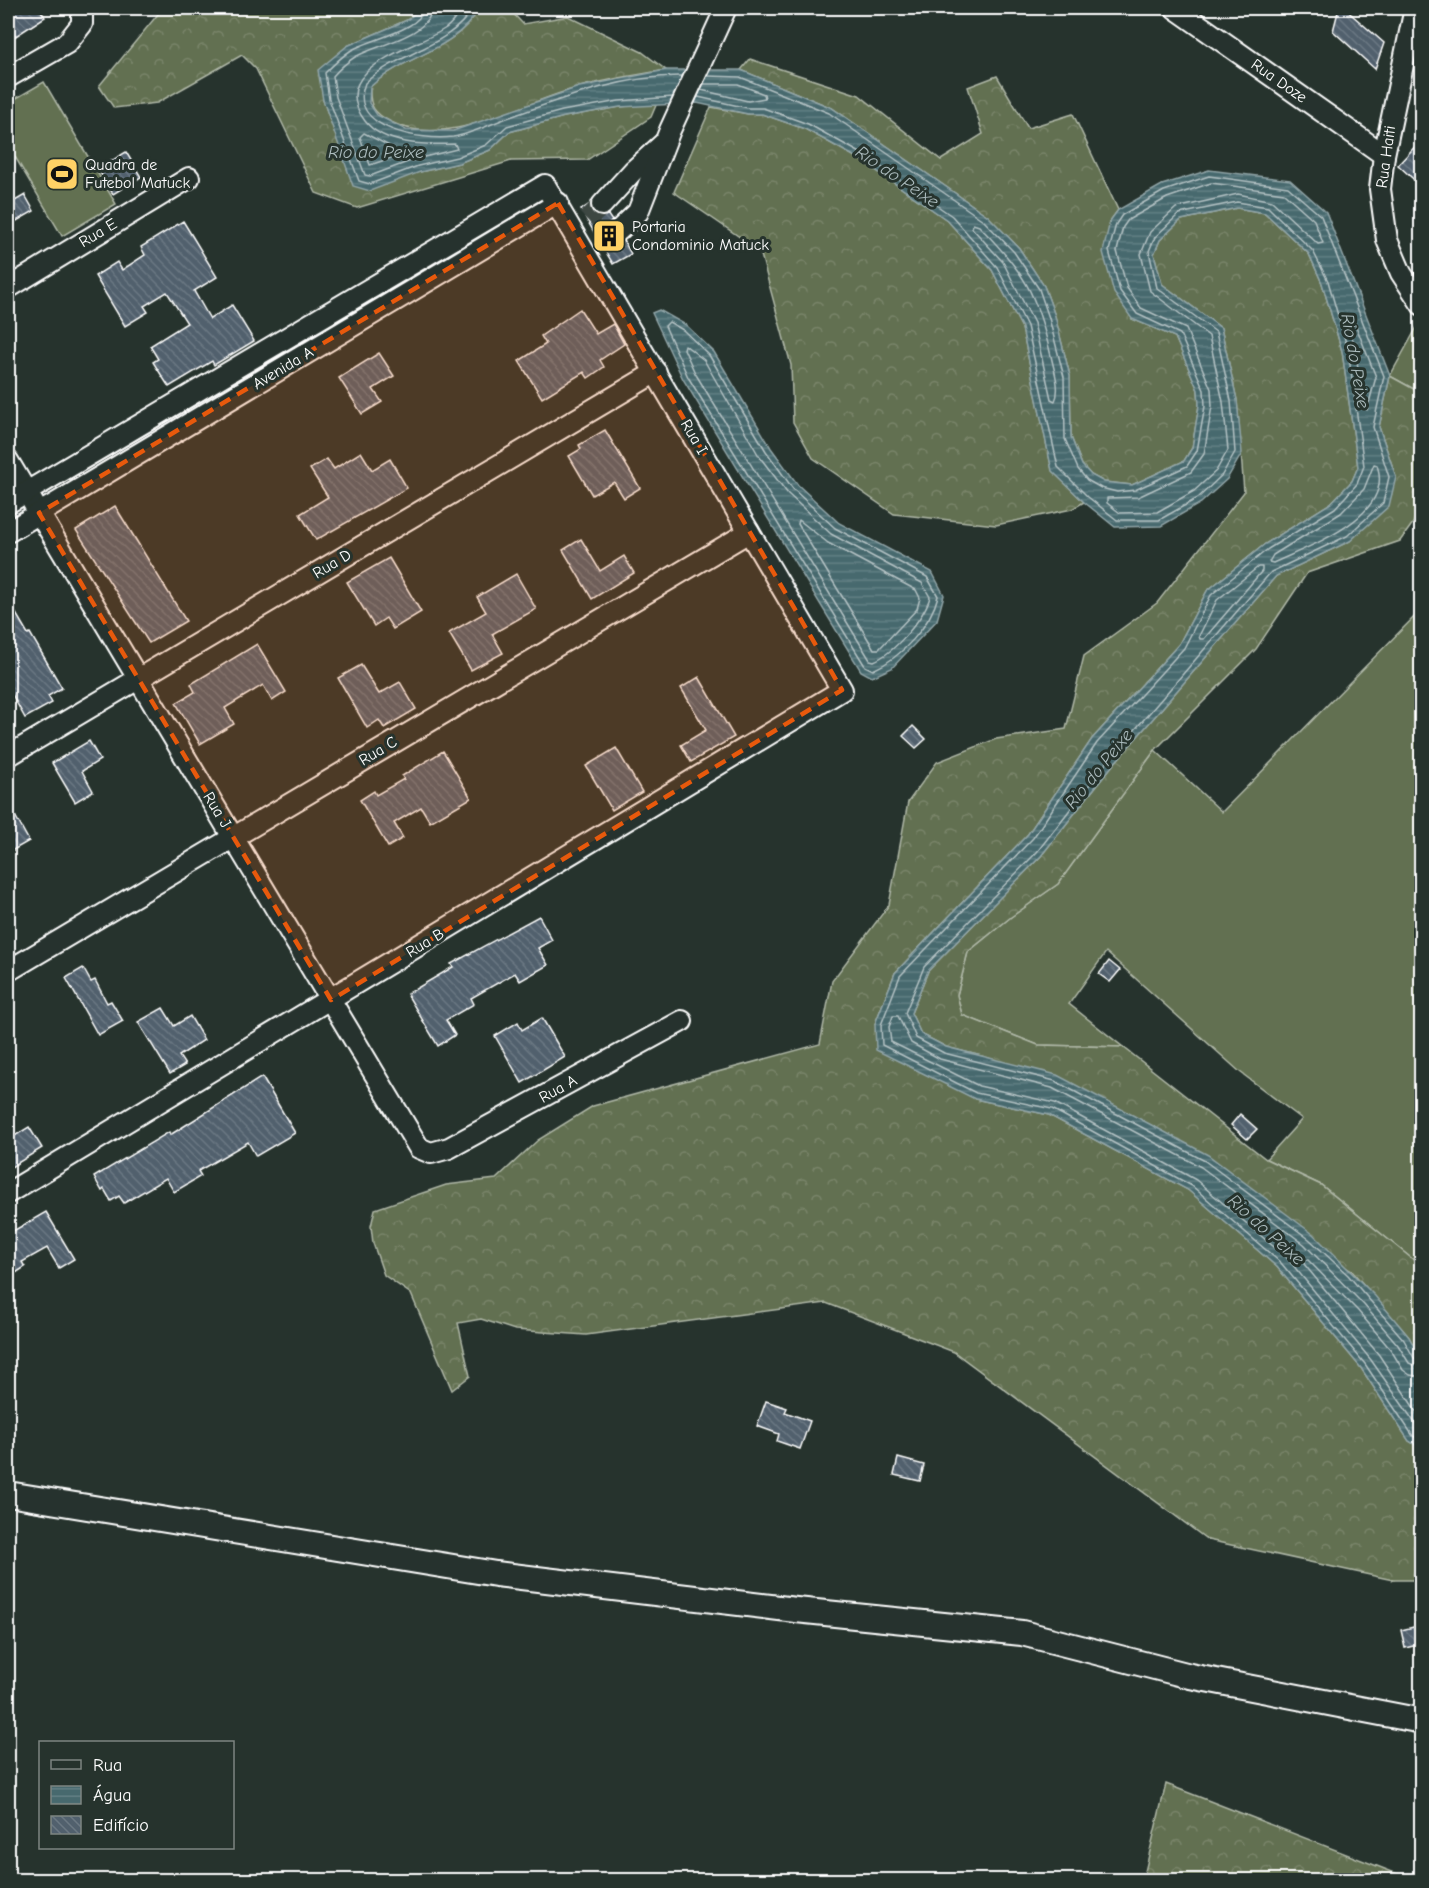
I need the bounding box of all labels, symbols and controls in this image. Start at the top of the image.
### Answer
street label: Rua Doze [1248,55,1310,107]
street label: Rua Haiti [1373,125,1399,189]
water label: Rio do Peixe [851,141,943,213]
water label: Rio do Peixe [328,142,424,163]
sports icon: Quadra de Futebol Matuck [44,156,80,192]
place label: Quadra de Futebol Matuck [85,156,191,192]
street label: Rua E [76,215,120,251]
building icon: Portaria Condominio Matuck [591,218,627,254]
place label: Portaria Condominio Matuck [632,218,769,254]
water label: Rio do Peixe [1336,312,1374,410]
street label: Avenida A [249,343,317,393]
street label: Rua I [677,416,711,458]
street label: Rua D [310,546,354,582]
water label: Rio do Peixe [1061,725,1137,813]
street label: Rua C [356,733,400,769]
street label: Rua J [199,789,235,831]
street label: Rua B [403,925,447,961]
street label: Rua A [536,1071,580,1107]
water label: Rio do Peixe [1223,1190,1309,1270]
legend [39,1741,234,1849]
text: Rua [93,1755,122,1776]
text: Água [93,1784,131,1806]
text: Edifício [93,1815,149,1836]

